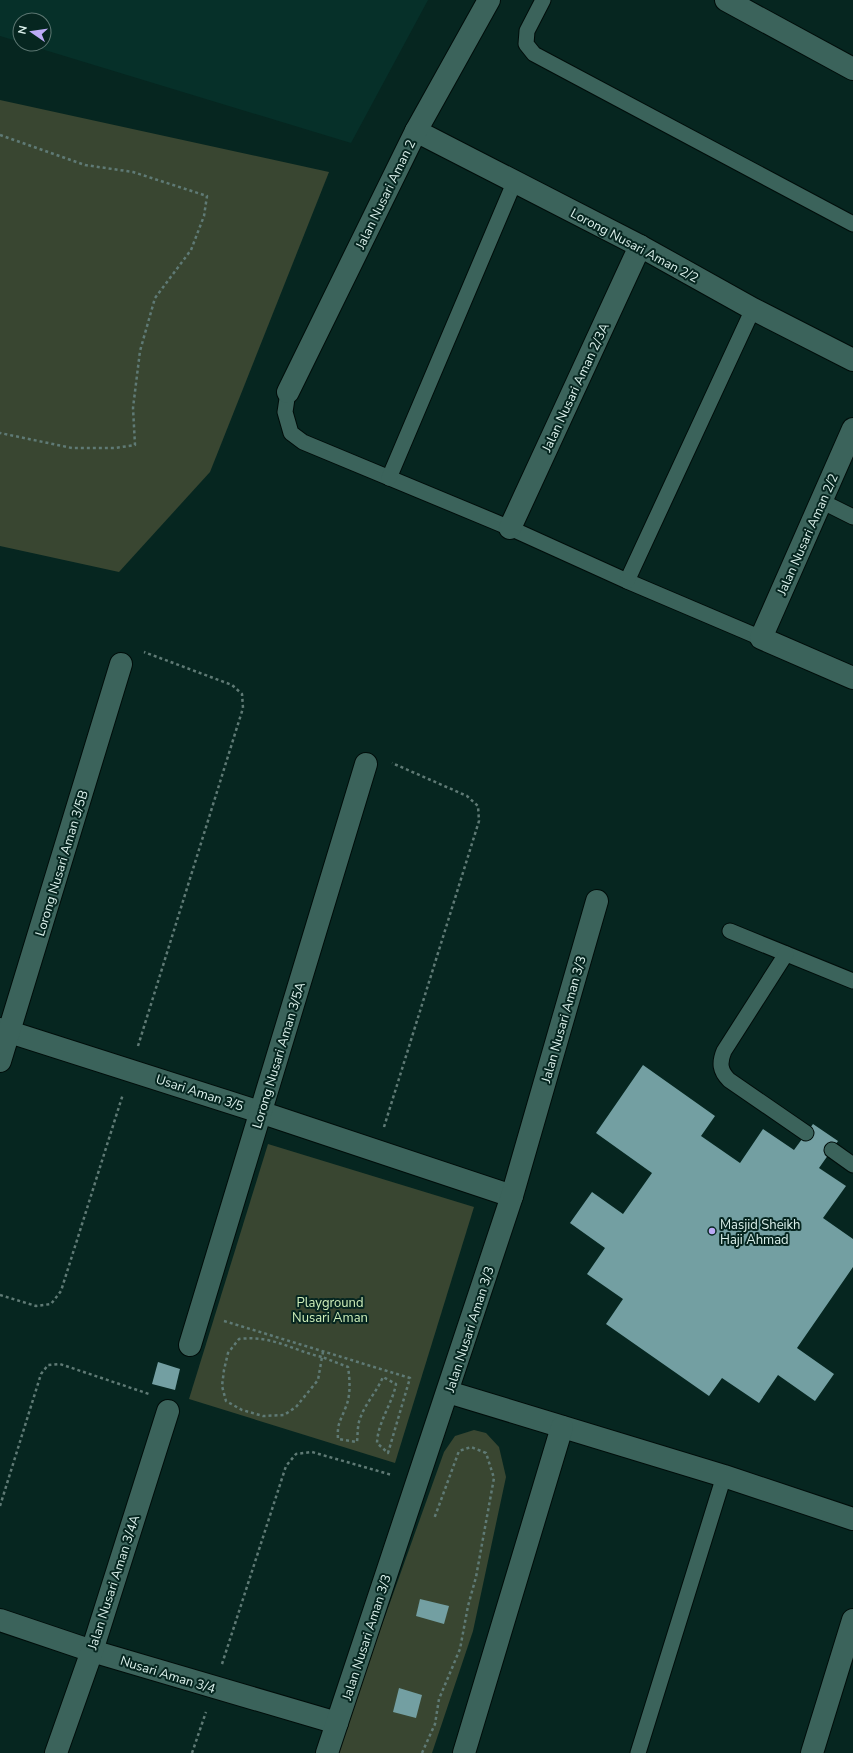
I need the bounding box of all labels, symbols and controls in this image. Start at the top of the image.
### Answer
north arrow [12,12,52,52]
text: N [15,24,31,36]
street label: Jalan Nusari Aman 2 [351,137,420,253]
street label: Lorong Nusari Aman 2/2 [567,204,702,287]
street label: Jalan Nusari Aman 2/3A [538,319,614,456]
street label: Jalan Nusari Aman 2/2 [773,471,843,599]
street label: Lorong Nusari Aman 3/5B [31,788,93,938]
street label: Jalan Nusari Aman 3/3 [537,954,591,1086]
street label: Lorong Nusari Aman 3/5A [248,979,310,1131]
street label: Usari Aman 3/5 [154,1070,246,1116]
place label: Masjid Sheikh Haji Ahmad [720,1216,800,1249]
marker: Masjid Sheikh Haji Ahmad [707,1226,717,1236]
street label: Jalan Nusari Aman 3/3 [441,1264,499,1395]
park label: Playground Nusari Aman [292,1294,368,1327]
street label: Jalan Nusari Aman 3/4A [83,1512,144,1653]
street label: Jalan Nusari Aman 3/3 [338,1572,396,1703]
street label: Nusari Aman 3/4 [118,1652,218,1698]

